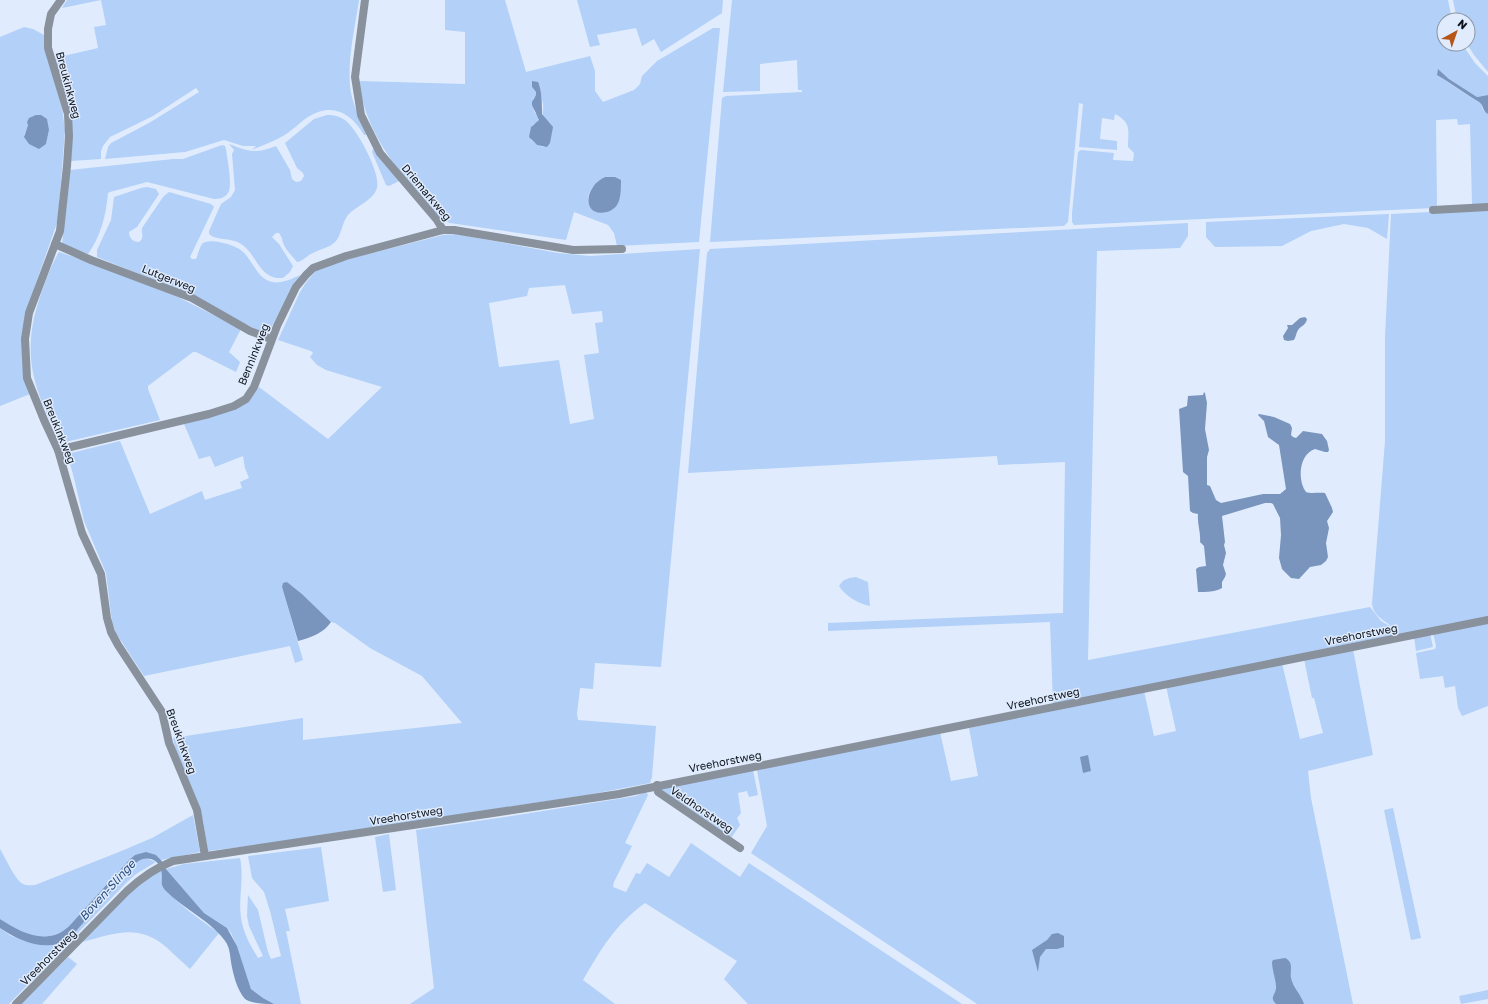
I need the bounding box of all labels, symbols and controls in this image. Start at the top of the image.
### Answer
north arrow [1436,12,1476,52]
text: N [1455,16,1470,32]
street label: Breukinkweg [54,50,84,120]
street label: Driemarkweg [400,161,454,223]
street label: Lutgerweg [140,261,198,295]
street label: Benninkweg [235,321,271,387]
street label: Breukinkweg [41,397,79,465]
street label: Vreehorstweg [1324,621,1398,647]
street label: Vreehorstweg [1006,684,1080,712]
street label: Breukinkweg [164,706,200,776]
street label: Vreehorstweg [688,748,762,774]
street label: Veldhorstweg [668,783,736,835]
street label: Vreehorstweg [369,803,443,827]
water label: Boven-Slinge [76,856,139,924]
street label: Vreehorstweg [17,926,79,988]

